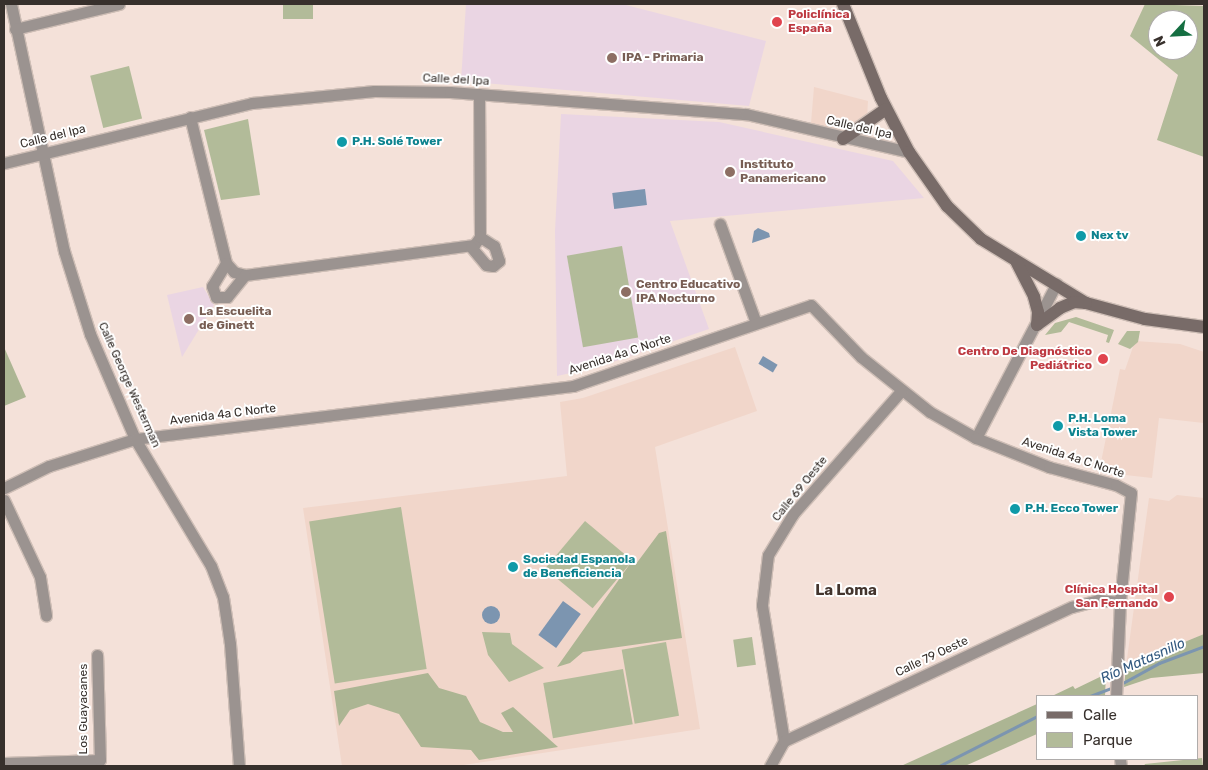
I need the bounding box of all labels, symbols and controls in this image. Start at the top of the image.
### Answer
place label: Policlínica España [788,8,849,36]
north arrow [1148,10,1198,60]
marker: Policlínica España [770,15,784,29]
text: N [1150,33,1170,49]
place label: IPA - Primaria [622,51,704,65]
marker: IPA - Primaria [606,52,618,64]
street label: Calle del Ipa [422,71,490,89]
street label: Calle del Ipa [825,113,893,143]
street label: Calle del Ipa [19,122,87,152]
place label: P.H. Solé Tower [352,135,442,149]
marker: P.H. Solé Tower [336,136,348,148]
place label: Instituto Panamericano [740,158,826,186]
marker: Instituto Panamericano [724,166,736,178]
place label: Nex tv [1091,229,1129,243]
marker: Nex tv [1075,230,1087,242]
place label: Centro Educativo IPA Nocturno [636,278,740,306]
marker: Centro Educativo IPA Nocturno [620,286,632,298]
place label: La Escuelita de Ginett [199,305,272,333]
marker: La Escuelita de Ginett [183,313,195,325]
street label: Calle George Westerman [95,320,163,450]
street label: Avenida 4a C Norte [567,332,673,378]
place label: Centro De Diagnóstico Pediátrico [958,345,1092,373]
marker: Centro De Diagnóstico Pediátrico [1096,352,1110,366]
street label: Avenida 4a C Norte [169,401,277,429]
place label: P.H. Loma Vista Tower [1068,412,1138,440]
marker: P.H. Loma Vista Tower [1052,420,1064,432]
street label: Avenida 4a C Norte [1020,435,1126,481]
street label: Calle 69 Oeste [769,453,831,525]
place label: P.H. Ecco Tower [1025,502,1118,516]
marker: P.H. Ecco Tower [1009,503,1021,515]
place label: Sociedad Espanola de Beneficiencia [523,553,635,581]
marker: Sociedad Espanola de Beneficiencia [507,561,519,573]
district label: La Loma [815,582,877,600]
place label: Clínica Hospital San Fernando [1065,583,1158,611]
marker: Clínica Hospital San Fernando [1162,590,1176,604]
street label: Calle 79 Oeste [893,634,971,680]
water label: Río Matasnillo [1098,635,1188,687]
street label: Los Guayacanes [77,664,91,754]
legend [1036,695,1198,760]
text: Calle [1083,706,1117,724]
text: Parque [1083,731,1133,749]

